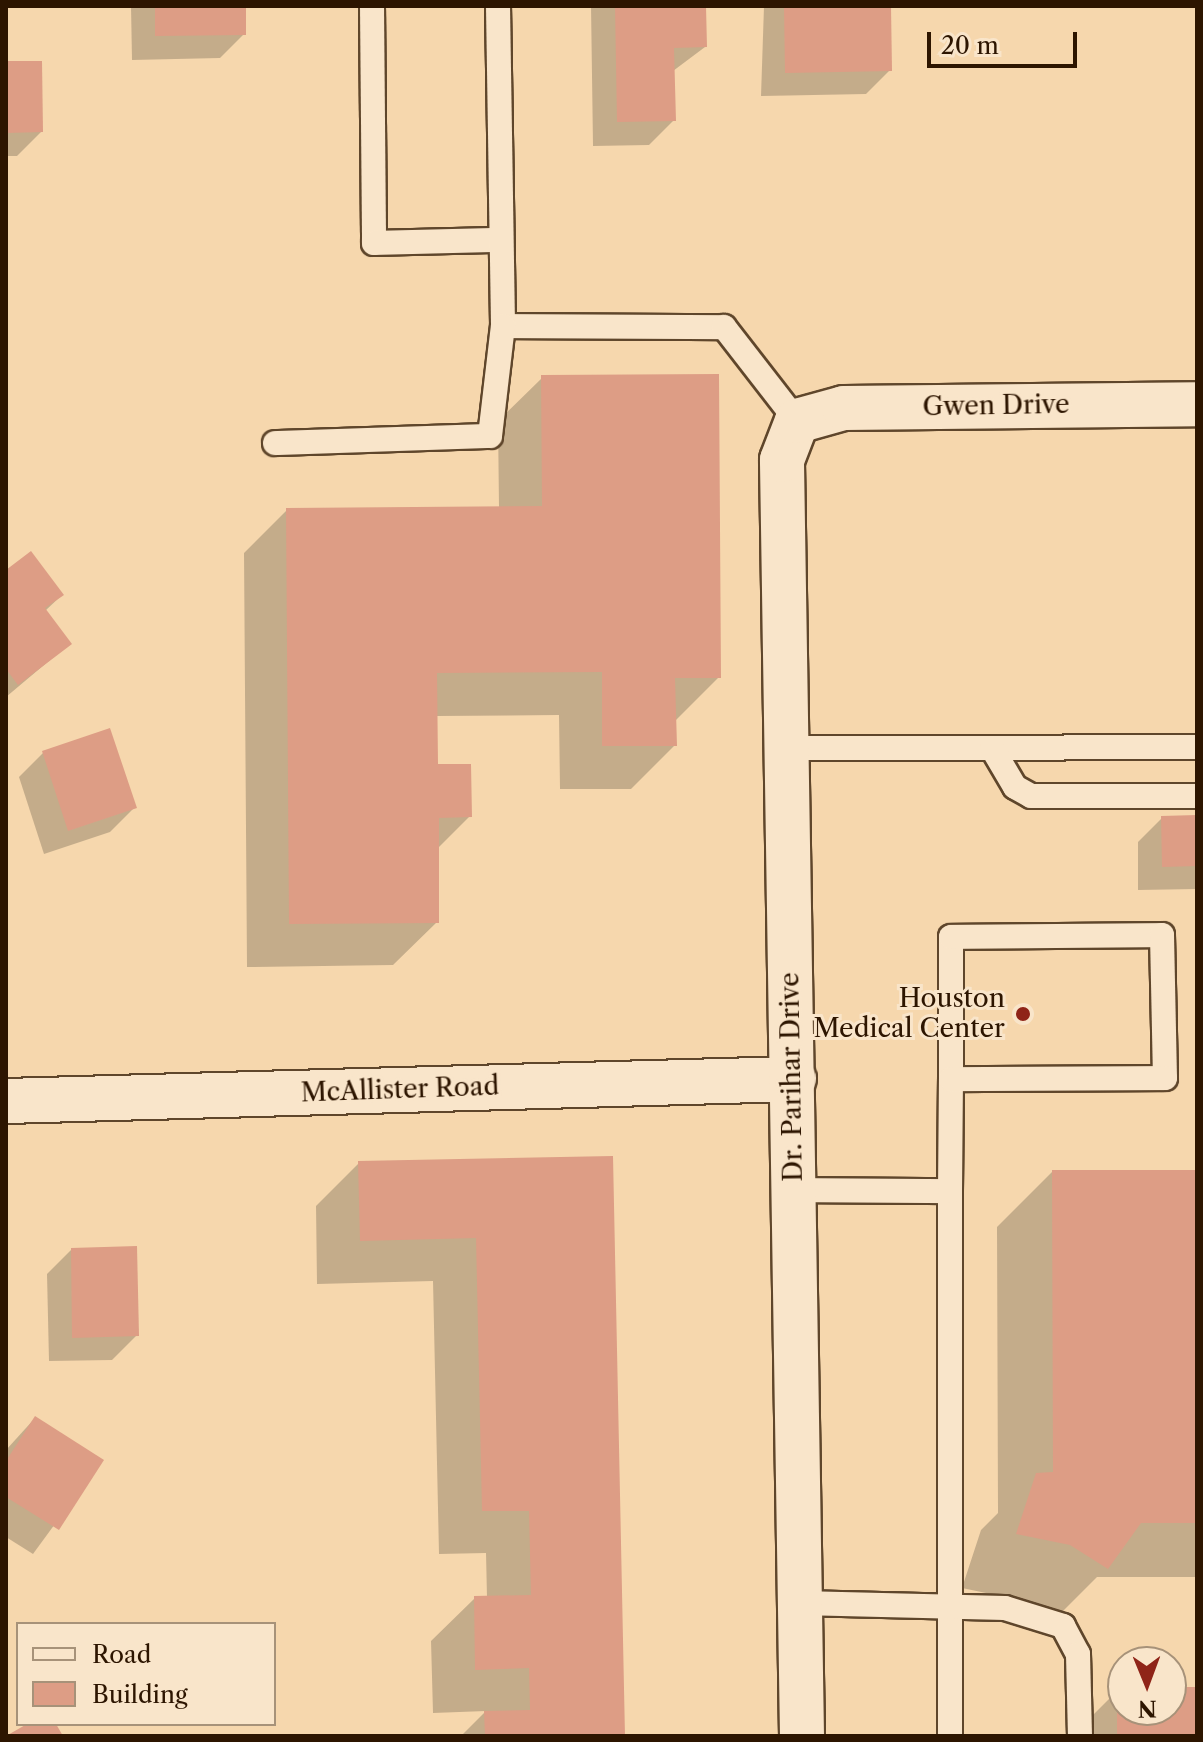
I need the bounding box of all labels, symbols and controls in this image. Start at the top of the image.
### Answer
scale bar [931,16,1081,66]
text: 20 m [941,31,999,60]
street label: Gwen Drive [922,389,1070,423]
street label: Dr. Parihar Drive [775,972,809,1182]
place label: Houston Medical Center [813,983,1005,1044]
marker: Houston Medical Center [1012,1003,1034,1025]
street label: McAllister Road [300,1071,500,1109]
legend [16,1622,276,1726]
text: Road [92,1640,151,1669]
north arrow [1107,1646,1187,1726]
text: Building [92,1680,188,1709]
text: N [1138,1695,1157,1722]

